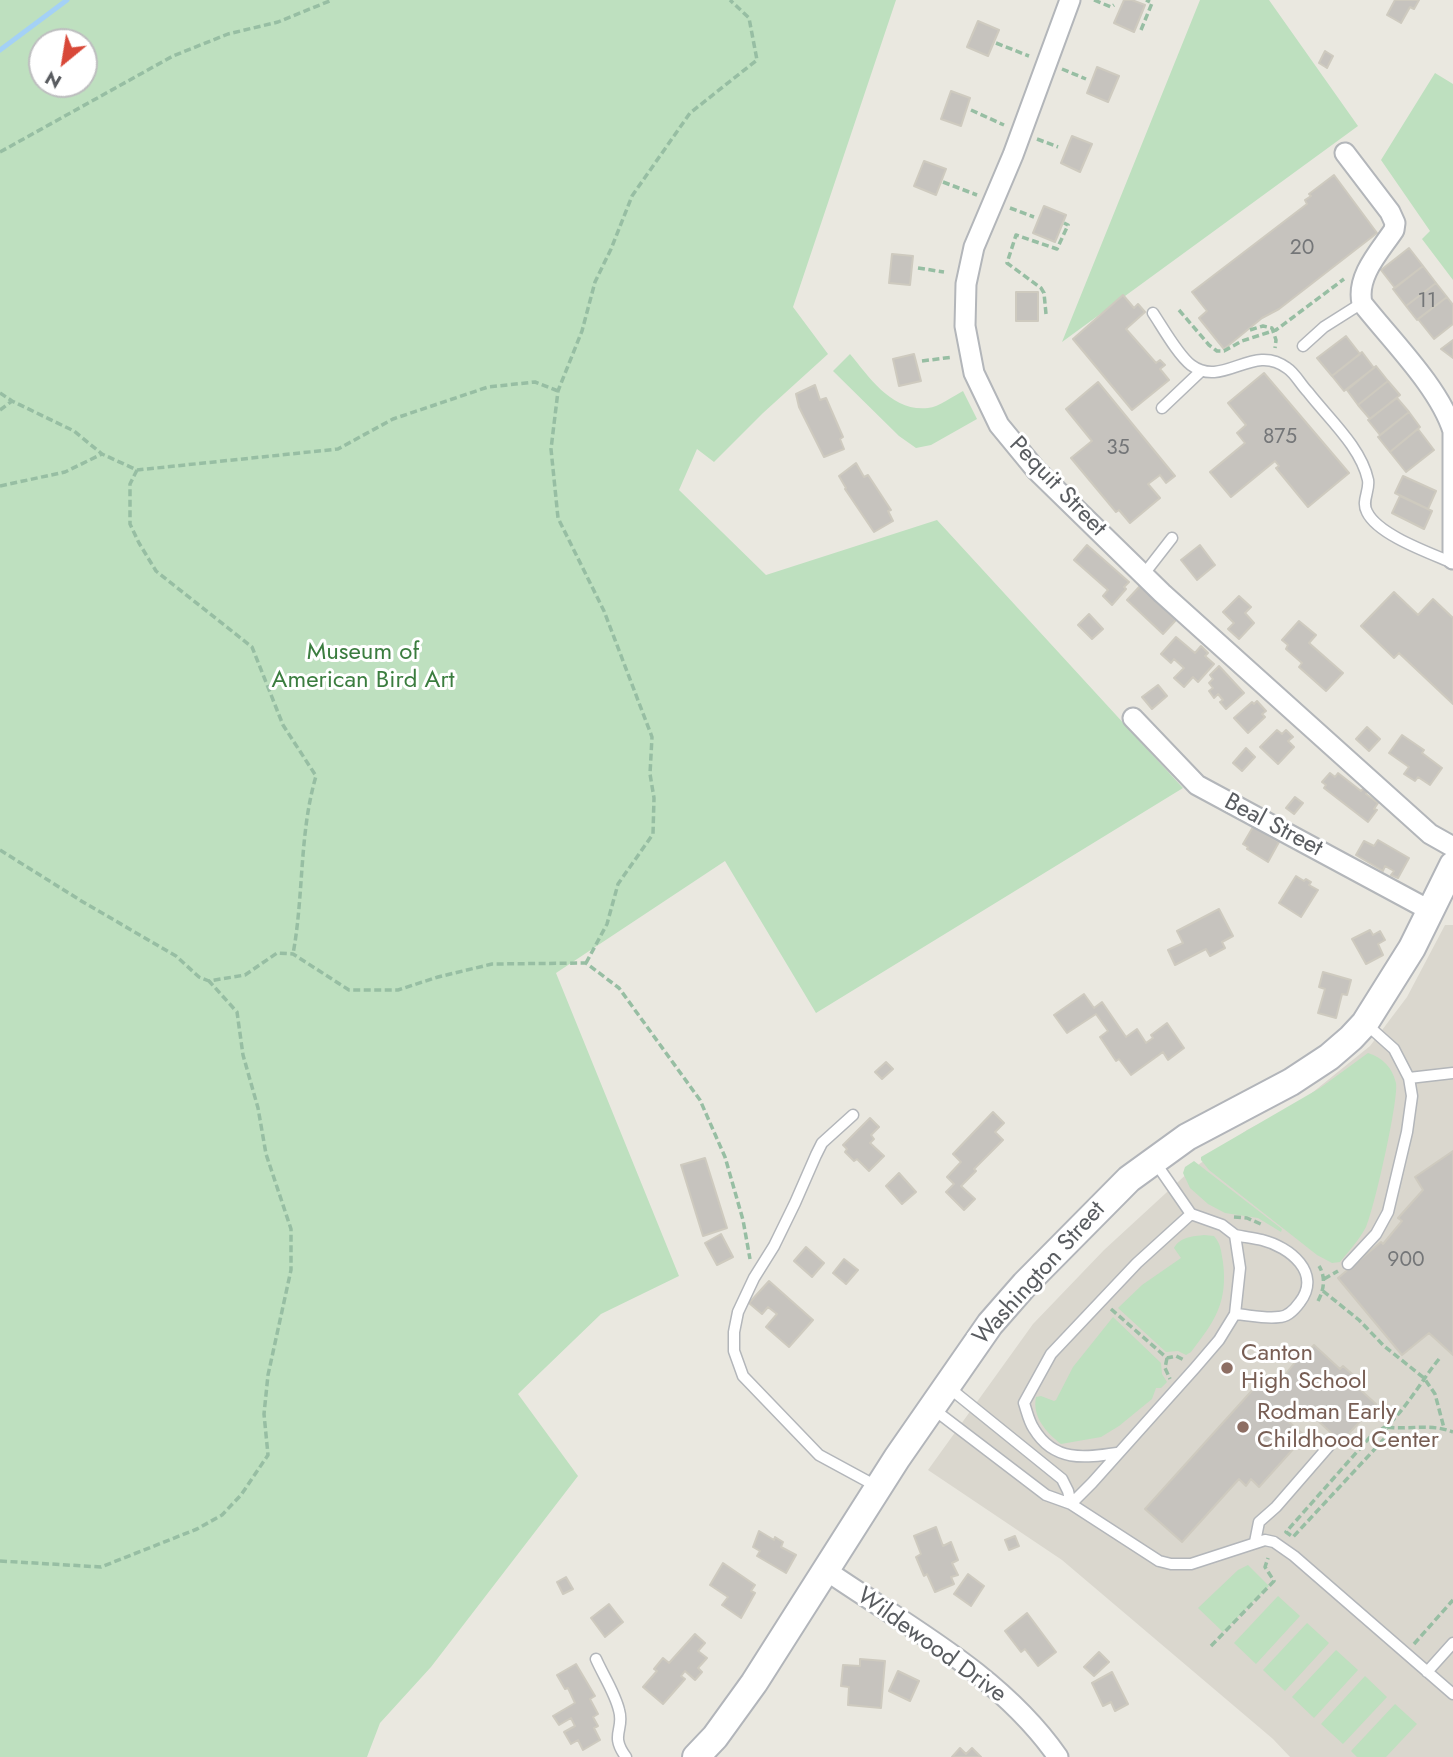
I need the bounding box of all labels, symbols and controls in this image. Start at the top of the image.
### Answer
north arrow [28,28,98,98]
text: N [40,64,67,95]
house number: 20 [1290,236,1314,262]
house number: 11 [1418,289,1436,315]
house number: 875 [1263,425,1297,451]
street label: Pequit Street [1002,431,1112,543]
house number: 35 [1106,436,1130,462]
park label: Museum of American Bird Art [272,639,454,695]
street label: Beal Street [1219,788,1327,864]
street label: Washington Street [968,1196,1112,1352]
house number: 900 [1387,1248,1425,1274]
place label: Canton High School [1241,1340,1367,1396]
marker: Canton High School [1219,1360,1235,1376]
place label: Rodman Early Childhood Center [1257,1399,1439,1455]
marker: Rodman Early Childhood Center [1235,1419,1251,1435]
street label: Wildewood Drive [851,1582,1011,1710]

